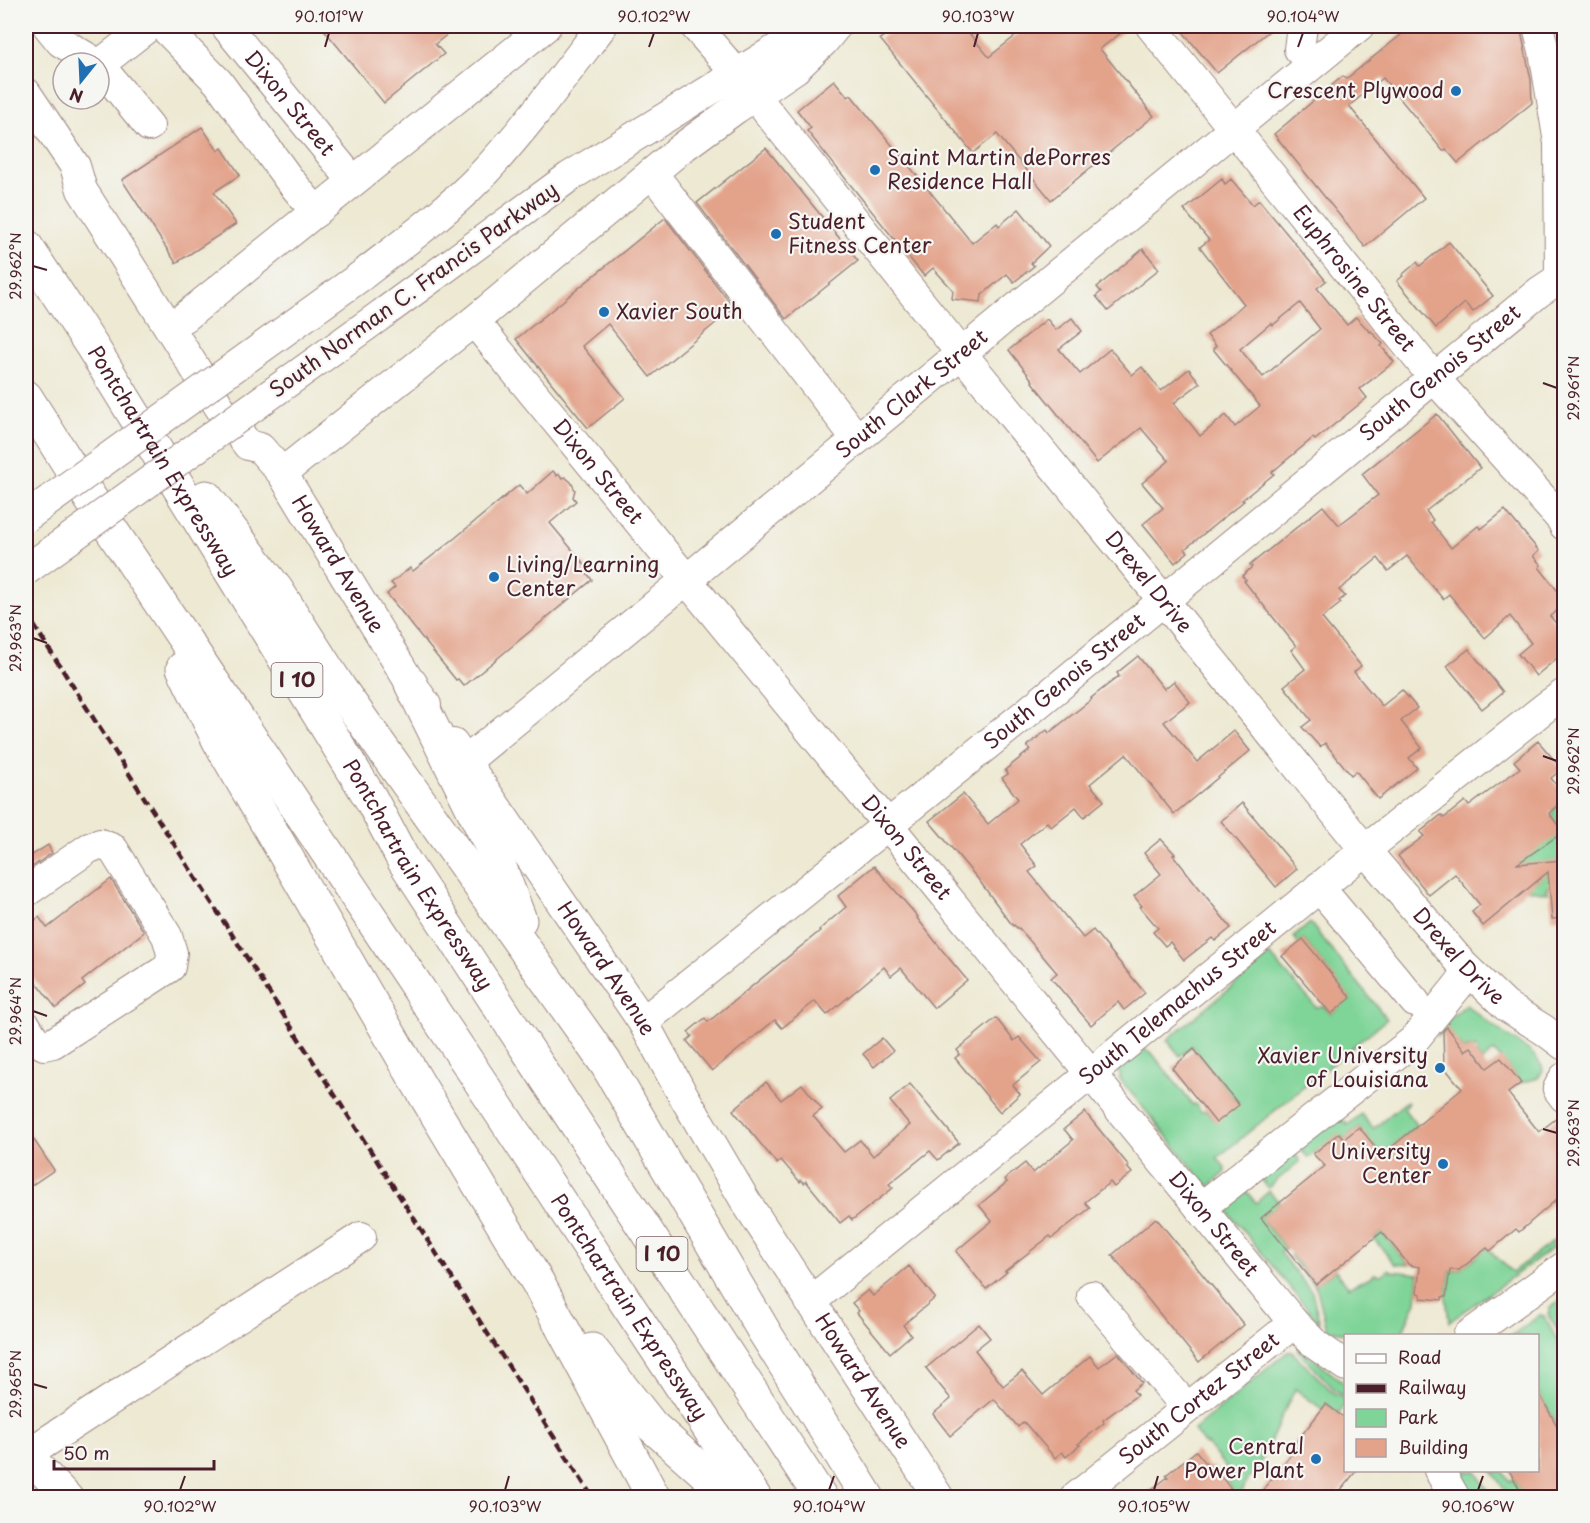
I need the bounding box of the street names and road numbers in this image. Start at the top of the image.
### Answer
street label: Dixon Street [238,42,344,162]
street label: South Norman C. Francis Parkway [262,173,564,404]
street label: Euphrosine Street [1286,197,1425,358]
street label: South Genois Street [1351,295,1527,448]
street label: South Clark Street [828,320,994,465]
street label: Pontchartrain Expressway [81,339,248,582]
street label: Dixon Street [546,411,653,530]
street label: Howard Avenue [285,488,394,638]
street label: Drexel Drive [1099,523,1202,639]
street label: South Genois Street [976,604,1151,756]
road number: I 10 [272,663,322,697]
street label: Pontchartrain Expressway [336,752,502,996]
street label: Dixon Street [855,786,961,906]
street label: Howard Avenue [551,894,665,1040]
street label: Drexel Drive [1406,899,1513,1011]
street label: South Telemachus Street [1071,911,1282,1091]
street label: Dixon Street [1162,1163,1268,1283]
street label: Pontchartrain Expressway [544,1186,717,1426]
road number: I 10 [636,1237,688,1271]
street label: Howard Avenue [808,1306,921,1454]
street label: South Cortez Street [1111,1323,1285,1471]

